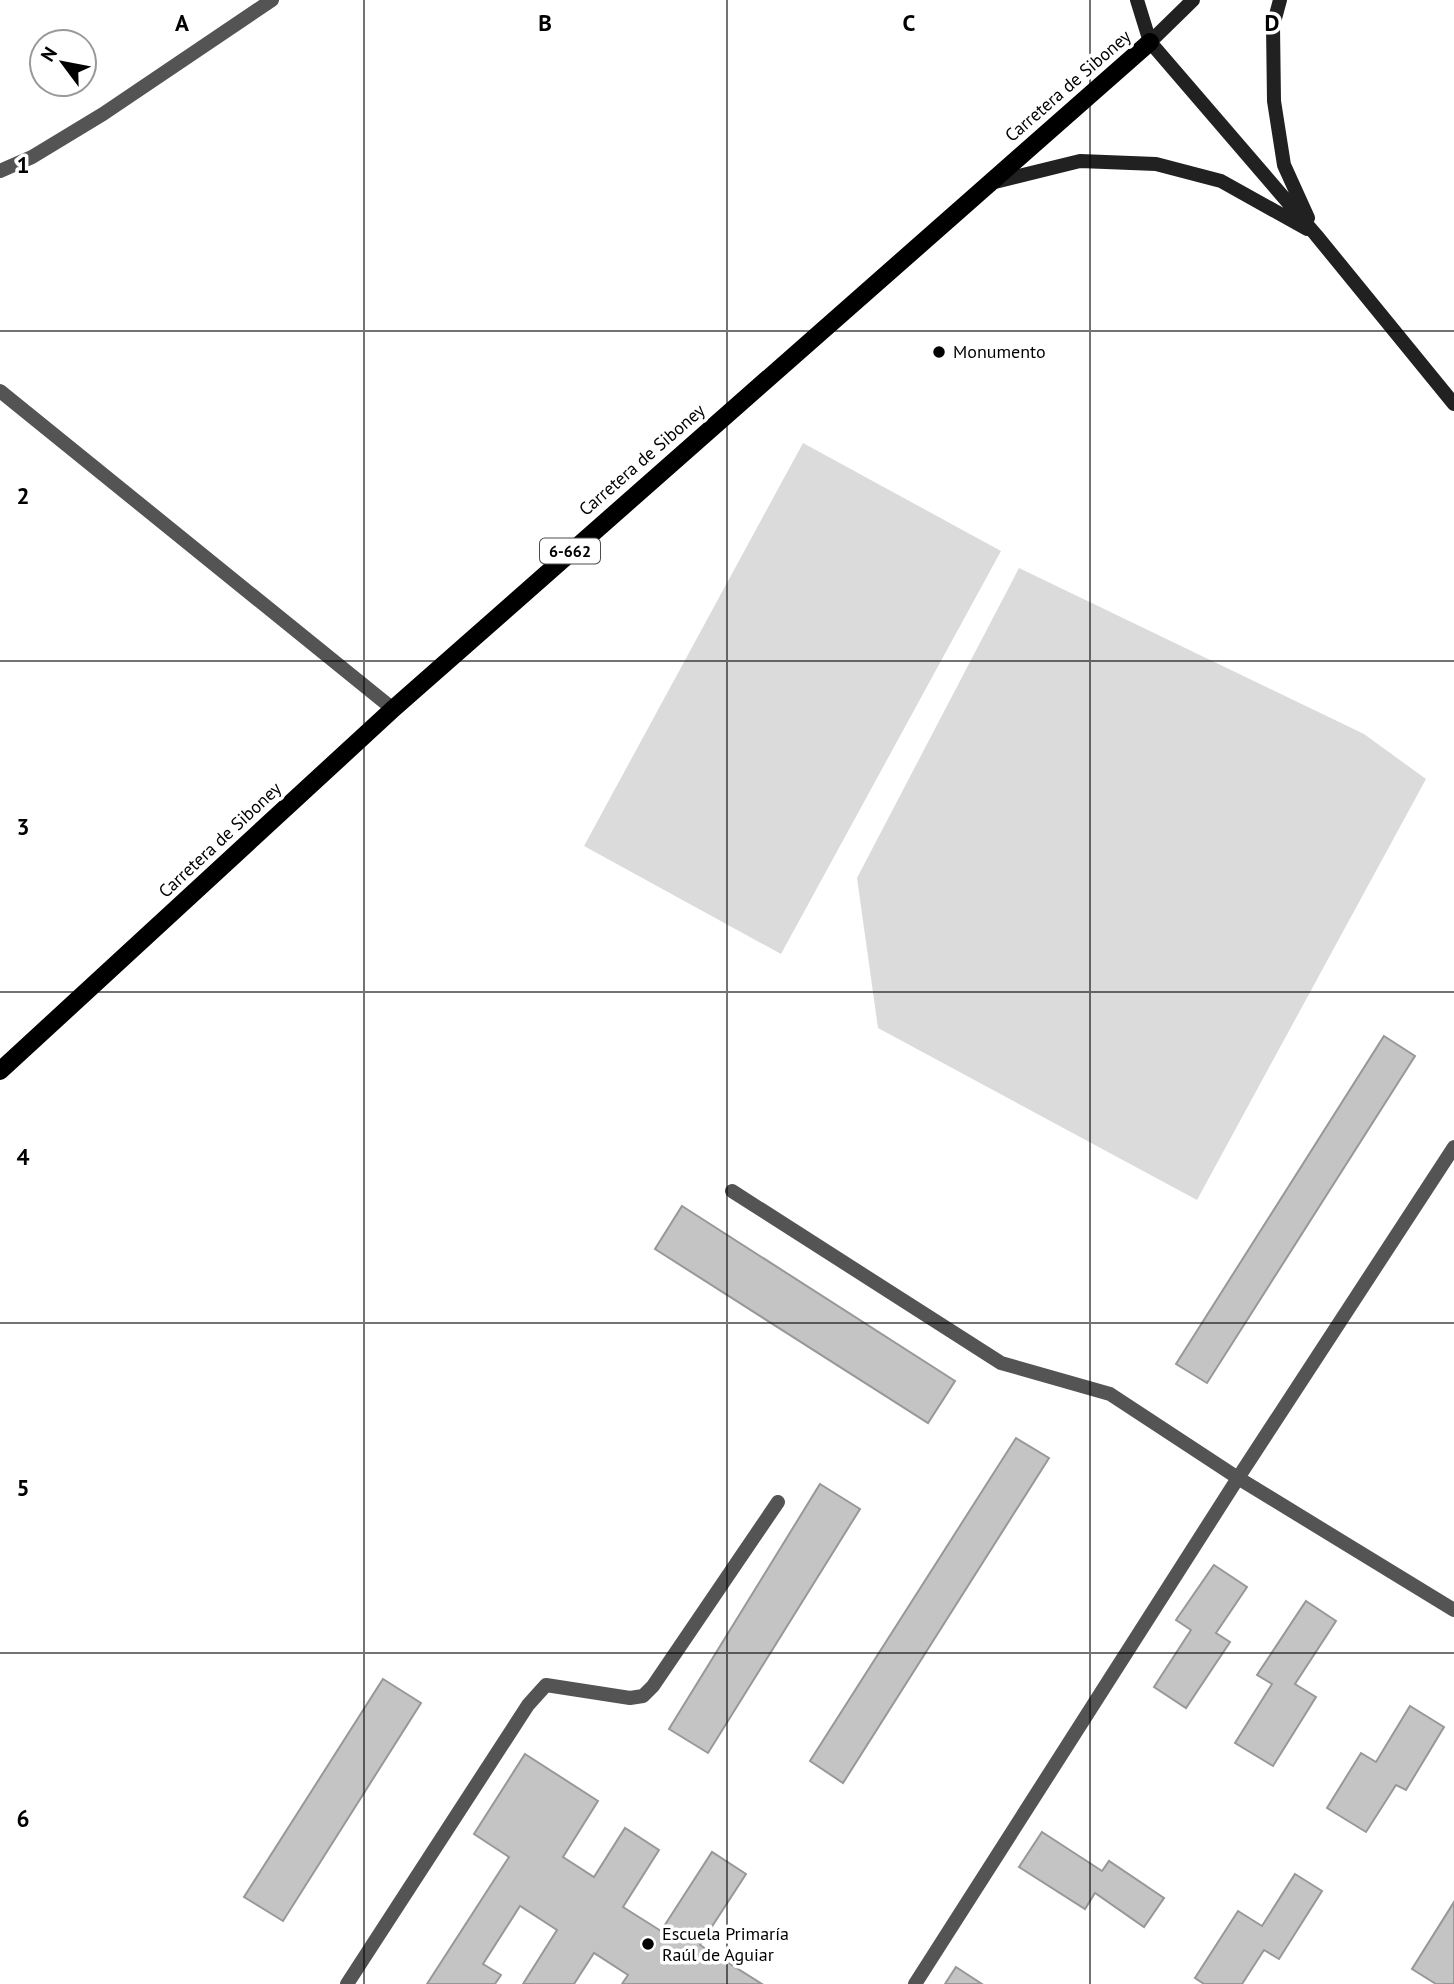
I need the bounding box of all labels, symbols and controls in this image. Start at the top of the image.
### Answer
text: A [175,8,189,37]
text: B [538,8,552,37]
text: C [903,8,916,37]
text: D [1265,8,1279,37]
street label: Carretera de Siboney [1000,24,1136,147]
north arrow [28,28,98,98]
text: N [35,42,62,66]
text: 1 [16,150,30,179]
place label: Monumento [953,340,1046,363]
marker: Monumento [931,344,947,360]
street label: Carretera de Siboney [574,398,710,521]
text: 2 [16,481,30,510]
road number: 6-662 [540,538,600,564]
street label: Carretera de Siboney [153,776,286,902]
text: 3 [16,812,30,841]
text: 4 [16,1142,30,1171]
text: 5 [16,1473,30,1502]
text: 6 [16,1804,30,1833]
place label: Escuela Primaría Raúl de Aguiar [662,1922,789,1966]
marker: Escuela Primaría Raúl de Aguiar [640,1936,656,1952]

